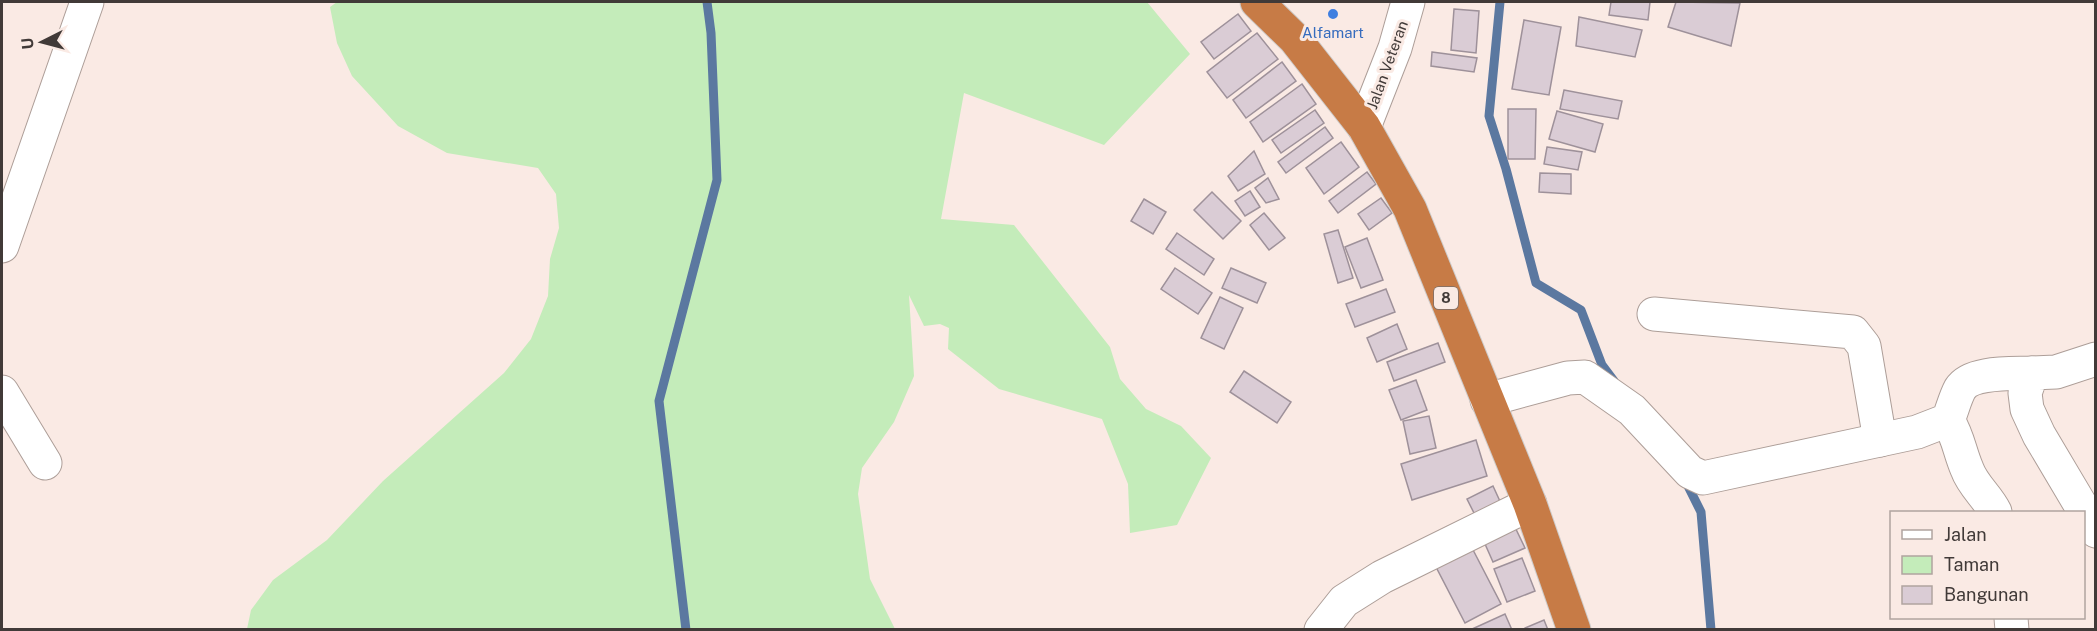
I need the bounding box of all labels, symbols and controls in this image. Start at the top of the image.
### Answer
marker: Alfamart [1326,7,1340,21]
north arrow [12,12,72,72]
street label: Jalan Veteran [1363,18,1411,112]
place label: Alfamart [1302,24,1364,41]
text: U [18,37,38,50]
road number: 8 [1434,287,1458,309]
legend [1890,511,2085,619]
text: Jalan [1944,524,1987,545]
text: Taman [1944,554,1999,575]
text: Bangunan [1944,584,2029,605]

